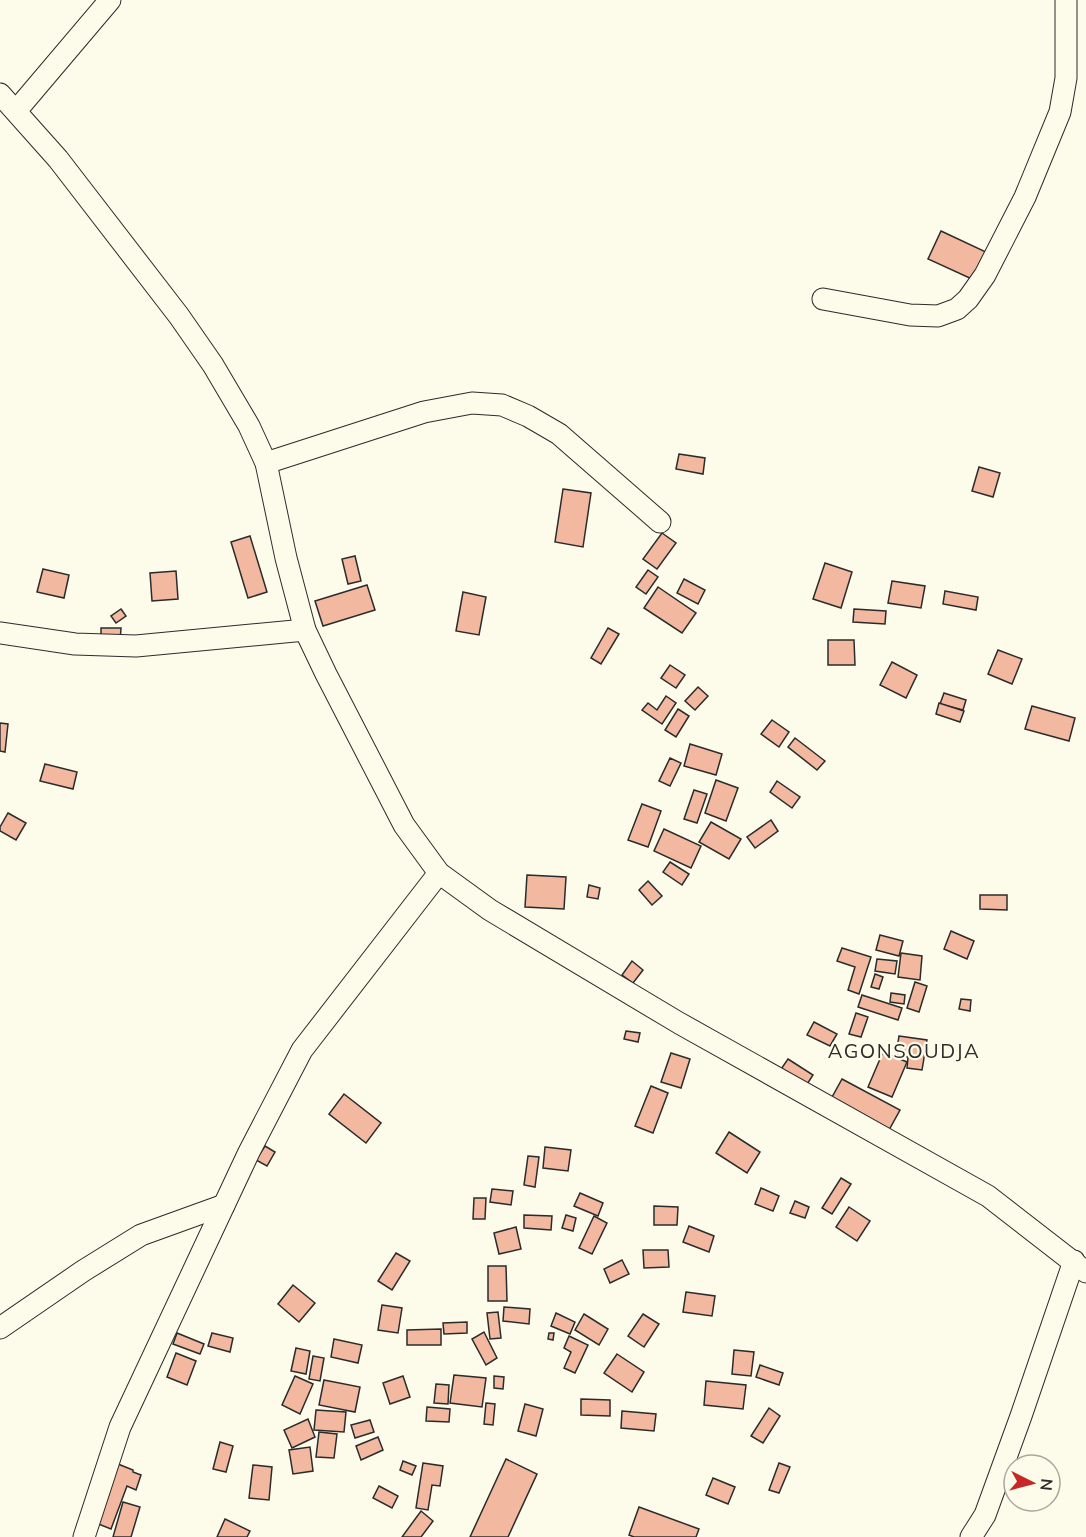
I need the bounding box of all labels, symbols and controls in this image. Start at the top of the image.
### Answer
district label: AGONSOUDJA [828,1038,980,1063]
north arrow [1002,1453,1062,1513]
text: N [1036,1478,1057,1492]

